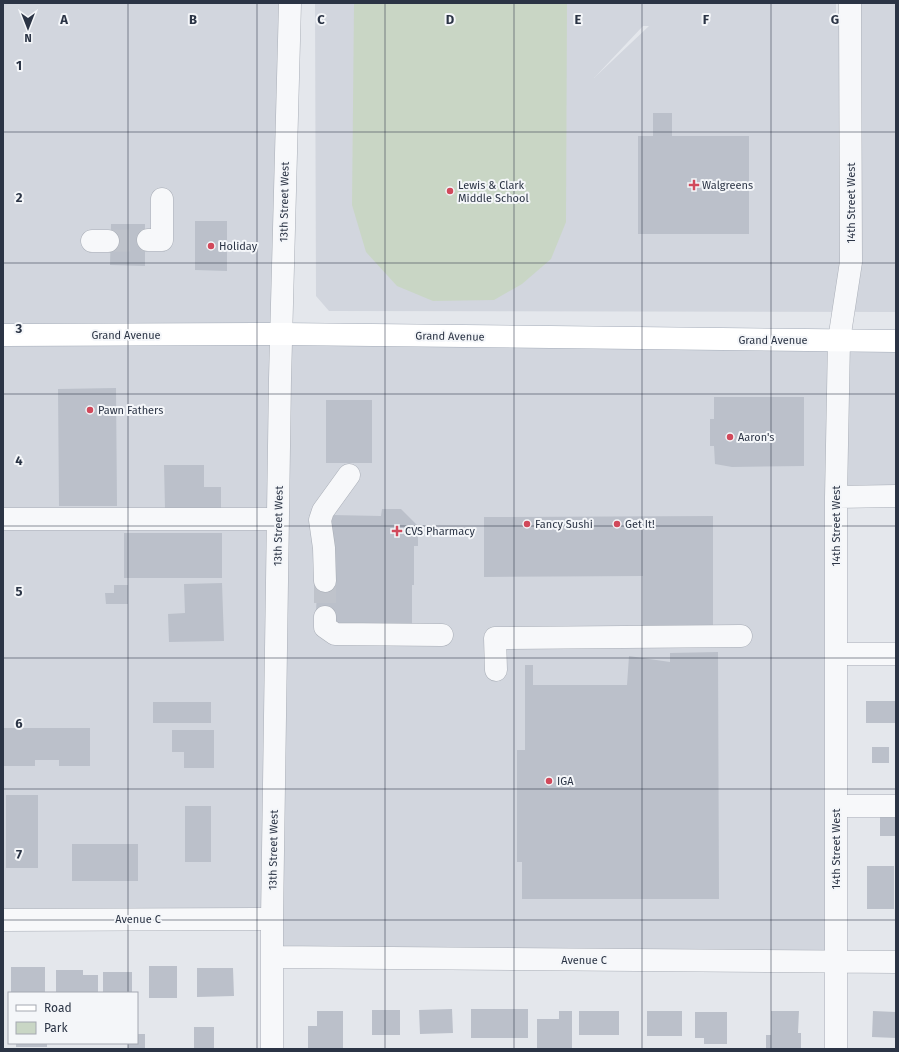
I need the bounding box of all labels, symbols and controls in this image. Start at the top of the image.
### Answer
north arrow [8,8,48,48]
text: A [59,12,68,27]
text: B [189,12,197,27]
text: C [317,12,325,27]
text: D [446,12,455,27]
text: E [575,12,582,27]
text: F [703,12,710,27]
text: G [831,12,839,27]
text: N [24,31,32,44]
text: 1 [16,58,22,73]
street label: 13th Street West [277,162,292,242]
street label: 14th Street West [845,163,858,243]
place label: Lewis & Clark Middle School [458,179,529,205]
place label: Walgreens [702,179,753,192]
marker: Walgreens [689,180,699,190]
marker: Lewis & Clark Middle School [445,186,455,196]
text: 2 [16,190,23,205]
place label: Holiday [219,240,258,253]
marker: Holiday [206,241,216,251]
text: 3 [15,321,23,336]
street label: Grand Avenue [91,329,161,342]
street label: Grand Avenue [415,329,485,344]
street label: Grand Avenue [738,334,808,347]
place label: Pawn Fathers [98,404,163,417]
marker: Pawn Fathers [85,405,95,415]
place label: Aaron's [738,431,774,444]
marker: Aaron's [725,432,735,442]
text: 4 [15,453,23,468]
street label: 13th Street West [271,486,286,566]
street label: 14th Street West [830,486,843,566]
place label: Fancy Sushi [535,518,593,531]
place label: Get It! [625,518,655,531]
marker: Fancy Sushi [522,519,532,529]
marker: Get It! [612,519,622,529]
place label: CVS Pharmacy [405,525,476,538]
marker: CVS Pharmacy [392,526,402,536]
text: 5 [16,584,23,599]
text: 6 [15,716,23,731]
place label: IGA [557,775,574,788]
marker: IGA [544,776,554,786]
street label: 14th Street West [830,809,843,889]
street label: 13th Street West [266,810,281,890]
text: 7 [16,847,22,862]
street label: Avenue C [115,913,161,926]
street label: Avenue C [561,954,607,967]
legend [8,992,138,1044]
text: Road [44,1001,72,1015]
text: Park [44,1021,68,1035]

